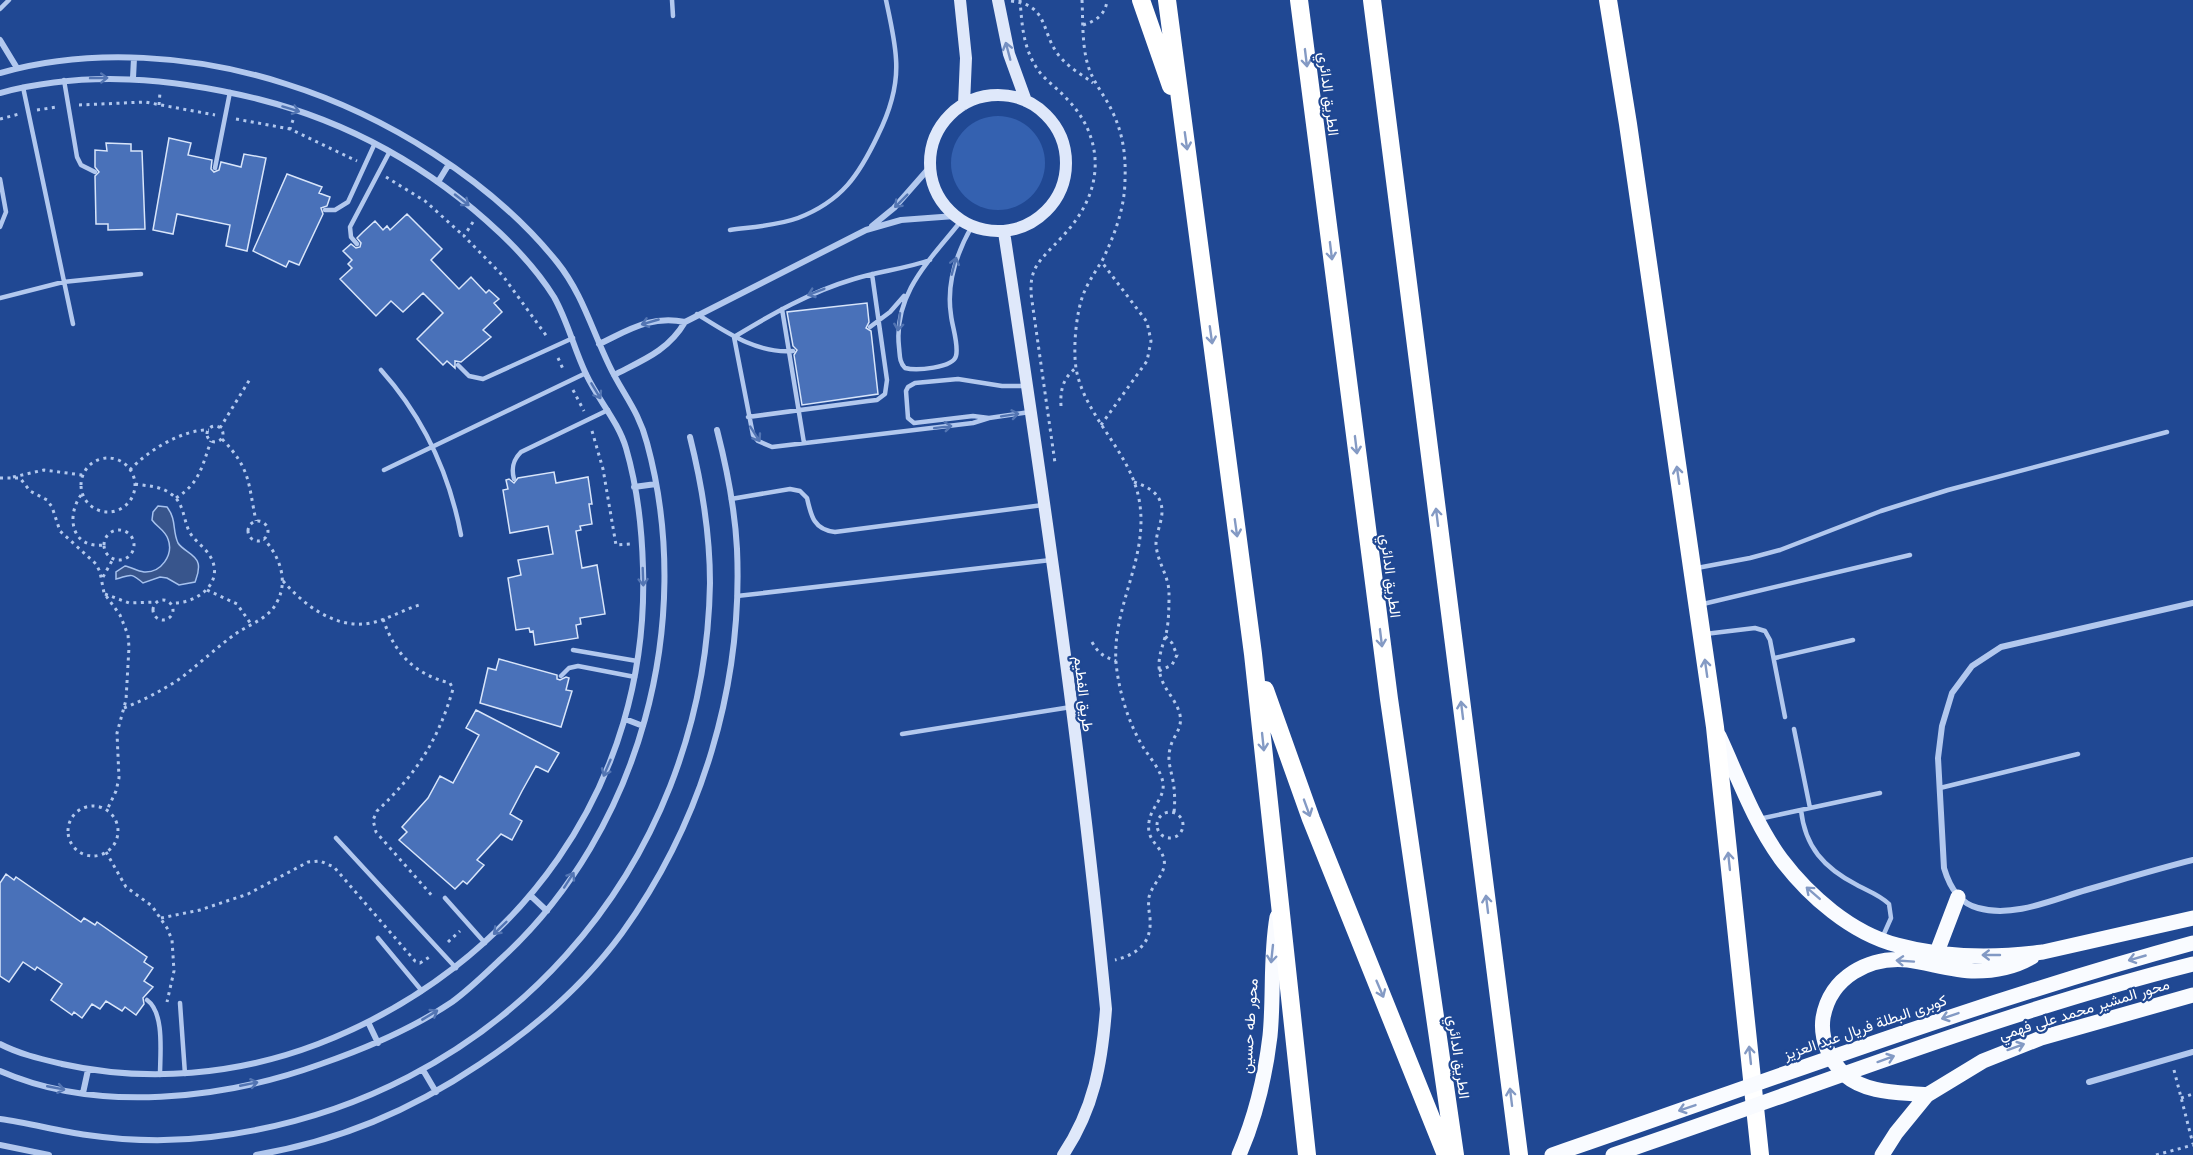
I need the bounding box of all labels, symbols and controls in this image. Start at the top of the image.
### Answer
one-way arrow [1002,42,1013,61]
one-way arrow [1301,48,1312,67]
street label: الطريق الدائري [1310,51,1344,137]
one-way arrow [89,72,109,84]
one-way arrow [281,104,300,115]
one-way arrow [1180,131,1191,151]
one-way arrow [454,193,470,206]
one-way arrow [893,194,908,209]
one-way arrow [1326,241,1337,261]
one-way arrow [949,257,961,276]
one-way arrow [807,287,826,298]
one-way arrow [893,312,904,332]
one-way arrow [641,317,660,328]
one-way arrow [1206,324,1217,344]
one-way arrow [591,382,602,400]
one-way arrow [1000,410,1019,421]
one-way arrow [933,421,953,432]
one-way arrow [749,426,762,443]
one-way arrow [1351,434,1362,454]
one-way arrow [1673,465,1684,485]
one-way arrow [1431,507,1442,527]
one-way arrow [1231,518,1242,537]
street label: الطريق الدائري [1372,533,1406,619]
one-way arrow [638,567,649,587]
one-way arrow [1375,628,1386,648]
street label: طريق الفطيم [1069,655,1098,733]
one-way arrow [1700,658,1711,678]
one-way arrow [1456,701,1467,721]
one-way arrow [1258,732,1269,752]
one-way arrow [601,758,613,776]
one-way arrow [1302,798,1313,817]
one-way arrow [1723,852,1734,872]
one-way arrow [564,872,576,889]
one-way arrow [1805,886,1820,900]
one-way arrow [1481,894,1492,914]
one-way arrow [492,921,507,936]
one-way arrow [1266,944,1277,964]
one-way arrow [1982,949,2002,961]
one-way arrow [2127,953,2146,964]
one-way arrow [1896,955,1916,966]
street label: محور المشير محمد على فهمي [1996,974,2173,1048]
street label: محور طه حسين [1236,978,1263,1074]
one-way arrow [1375,979,1386,998]
street label: كوبرى البطلة فريال عبد العزيز [1780,990,1950,1065]
one-way arrow [421,1008,438,1020]
one-way arrow [1942,1012,1960,1023]
street label: الطريق الدائري [1440,1014,1474,1101]
one-way arrow [2006,1041,2024,1052]
one-way arrow [1744,1046,1755,1066]
one-way arrow [1876,1053,1895,1064]
one-way arrow [239,1078,259,1089]
one-way arrow [46,1083,65,1094]
one-way arrow [1506,1088,1517,1107]
one-way arrow [1678,1104,1697,1115]

